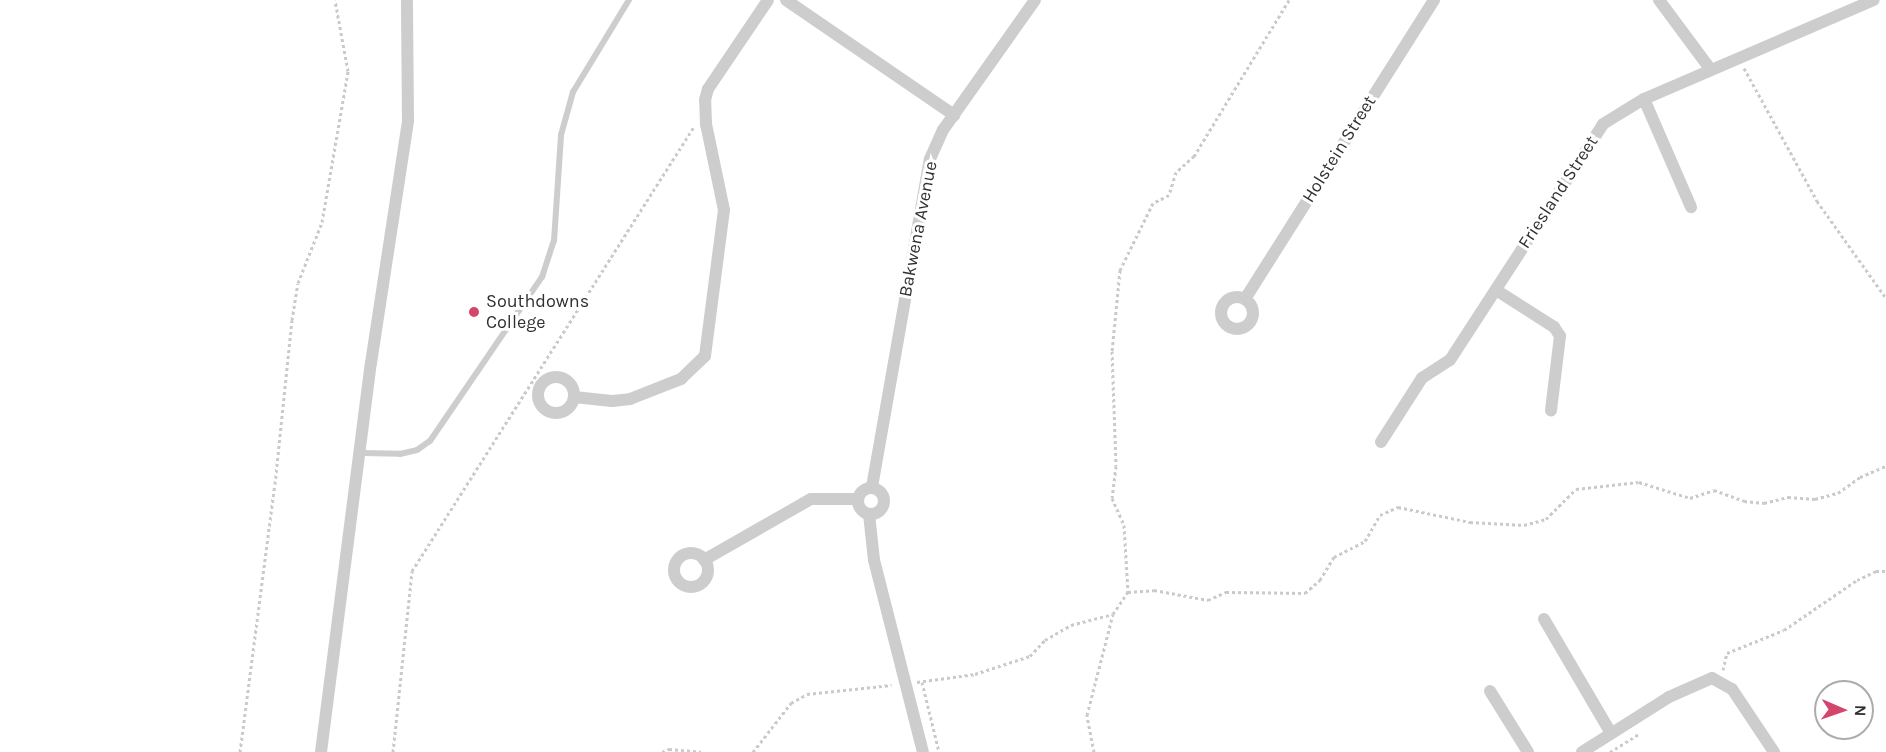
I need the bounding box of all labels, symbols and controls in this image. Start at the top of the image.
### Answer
street label: Holstein Street [1297,91,1381,207]
street label: Friesland Street [1513,132,1603,252]
street label: Bakwena Avenue [894,159,942,299]
place label: Southdowns College [486,291,589,334]
marker: Southdowns College [467,305,481,319]
north arrow [1814,680,1874,740]
text: N [1851,704,1870,717]

